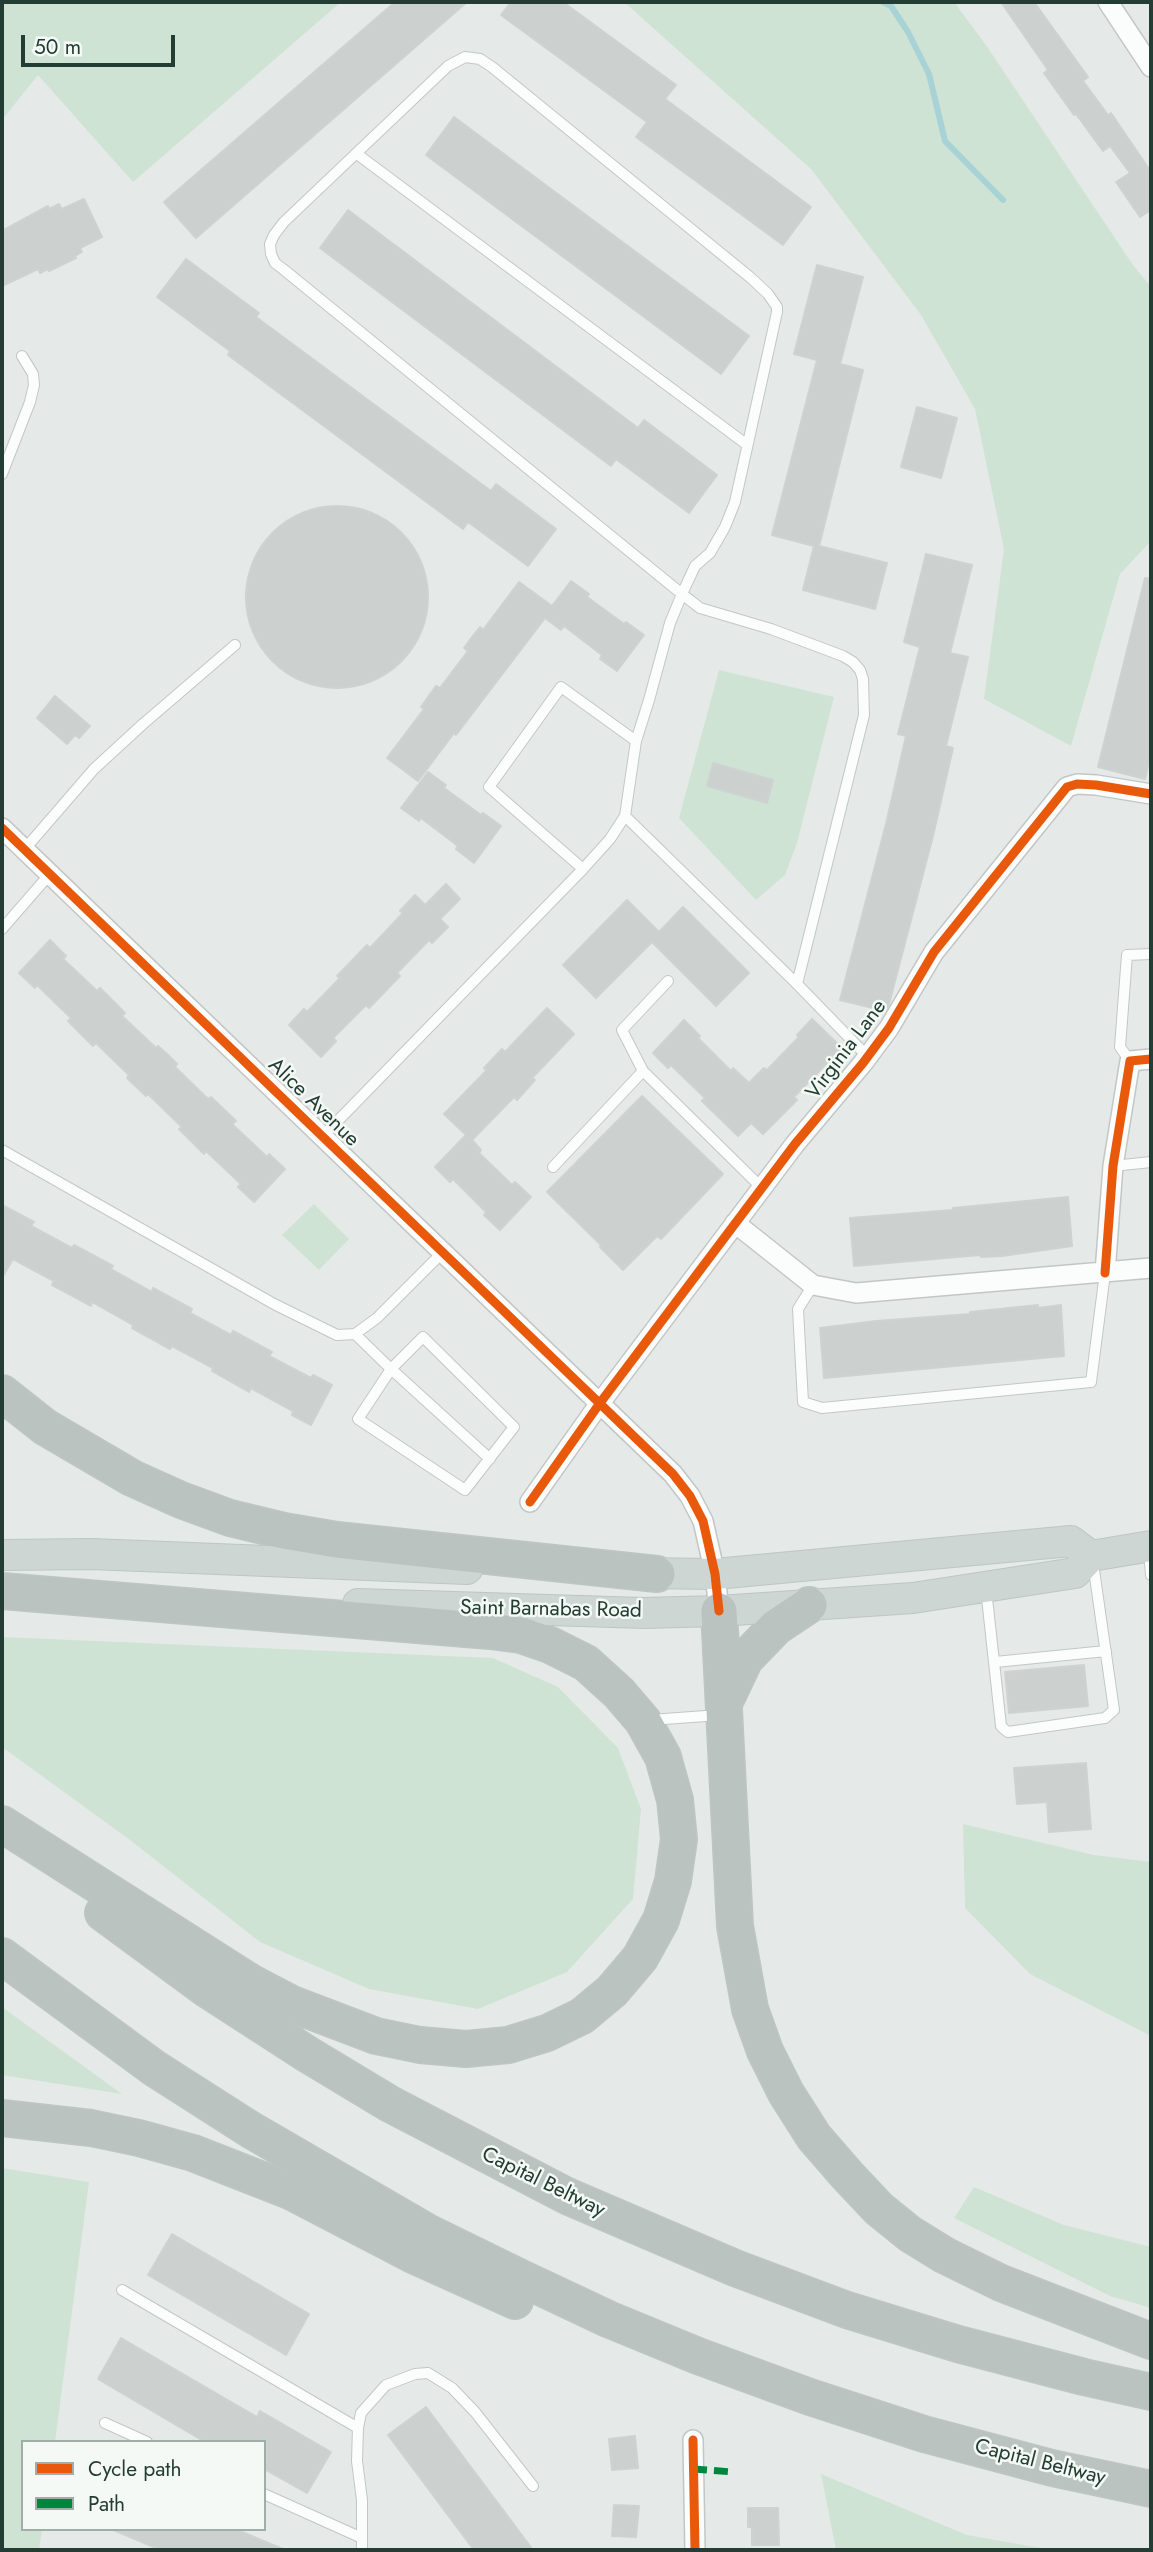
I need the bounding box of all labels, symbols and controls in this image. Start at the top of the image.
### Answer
scale bar [24,21,178,65]
text: 50 m [34,32,81,62]
street label: Virginia Lane [801,995,893,1105]
street label: Alice Avenue [262,1053,364,1153]
street label: Saint Barnabas Road [460,1596,642,1624]
street label: Capital Beltway [477,2142,609,2224]
street label: Capital Beltway [972,2435,1108,2491]
legend [21,2440,266,2531]
text: Cycle path [88,2454,181,2484]
text: Path [88,2489,125,2519]

